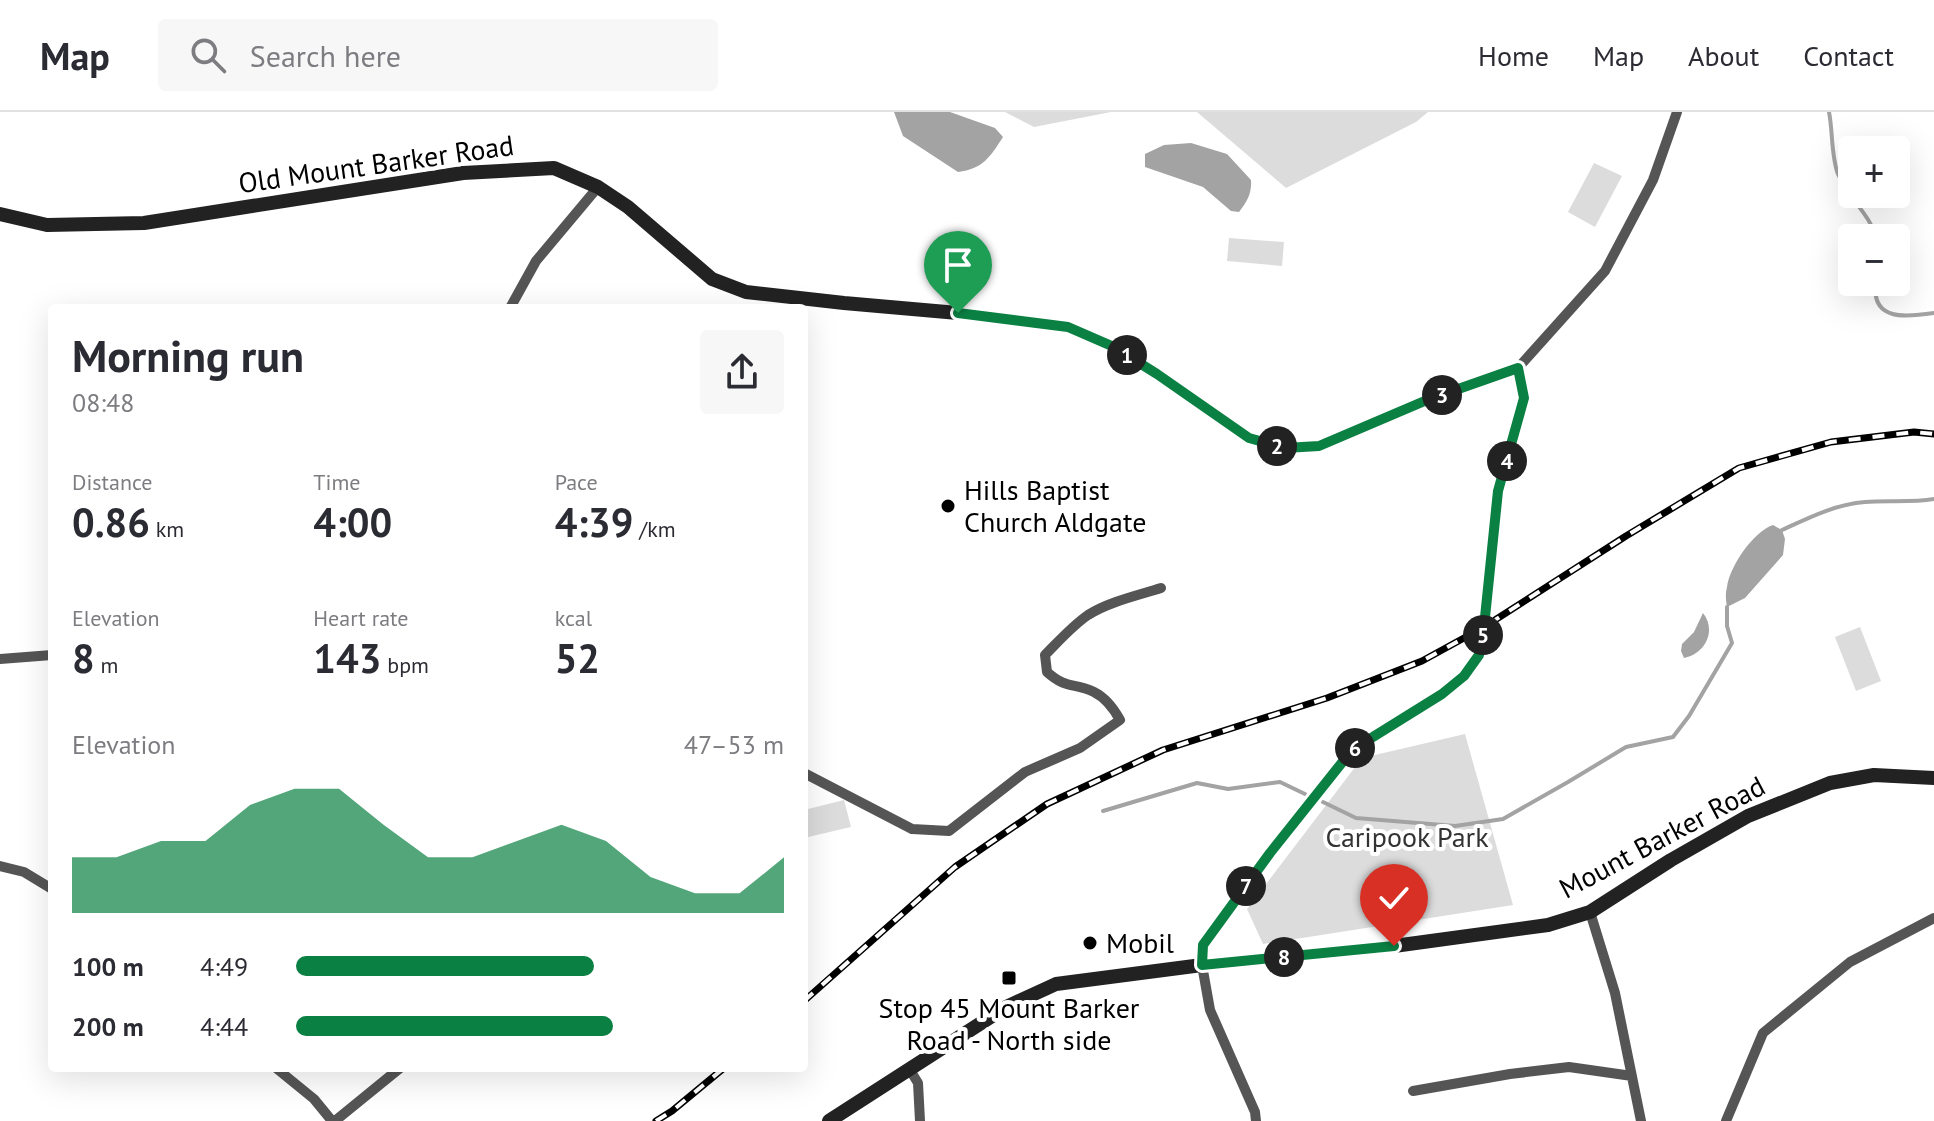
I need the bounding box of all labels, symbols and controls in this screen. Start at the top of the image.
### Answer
search box [158,19,718,91]
text: Map [40,31,110,80]
icon: search [186,33,230,77]
text: Search here [250,36,401,75]
text: Home [1478,37,1549,74]
text: Map [1593,37,1644,74]
text: About [1688,37,1759,74]
text: Contact [1803,37,1894,74]
street label: Old Mount Barker Road [236,126,516,201]
map controls [1838,136,1910,296]
button: + [1838,136,1910,208]
button: − [1838,224,1910,296]
pin [924,231,992,313]
icon: arrive [936,243,980,287]
text: Morning run [72,327,304,384]
button: share [700,330,784,414]
pin: 1 [1107,335,1147,375]
text: 1 [1121,341,1133,369]
pin: 3 [1422,375,1462,415]
text: 3 [1436,381,1448,409]
text: 08:48 [72,386,134,419]
pin: 2 [1257,426,1297,466]
text: 2 [1271,432,1283,460]
pin: 4 [1487,441,1527,481]
text: 4 [1501,447,1513,475]
text: Distance [72,468,153,496]
text: Time [313,468,360,496]
text: Pace [555,468,598,496]
place label: Hills Baptist Church Aldgate [964,471,1146,540]
text: 0.86 [72,496,150,548]
text: 4:00 [313,496,392,548]
text: 4:39 [555,496,633,548]
marker: Hills Baptist Church Aldgate [939,497,957,515]
text: km [150,515,184,543]
text: /km [633,515,676,543]
text: Elevation [72,604,160,632]
text: Heart rate [313,604,408,632]
text: kcal [555,604,592,632]
pin: 5 [1463,615,1503,655]
text: 5 [1477,621,1489,649]
text: 8 [72,632,95,684]
text: 143 [313,632,381,684]
text: 52 [555,632,600,684]
text: m [95,651,118,679]
text: bpm [381,651,429,679]
text: Elevation [72,728,176,761]
text: 47–53 m [684,728,784,761]
pin: 6 [1335,728,1375,768]
text: 6 [1349,734,1361,762]
street label: Mount Barker Road [1552,767,1771,906]
park label: Caripook Park [1325,818,1489,855]
pin [1360,864,1428,946]
pin: 7 [1226,866,1266,906]
text: 7 [1240,872,1252,900]
icon: check [1372,876,1416,920]
place label: Mobil [1106,924,1174,961]
marker: Mobil [1081,934,1099,952]
pin: 8 [1264,937,1304,977]
text: 8 [1278,943,1290,971]
text: 100 m [72,950,144,983]
text: 4:49 [200,950,248,983]
marker: Stop 45 Mount Barker Road - North side [1000,969,1018,987]
place label: Stop 45 Mount Barker Road - North side [879,989,1140,1058]
text: 200 m [72,1010,144,1043]
text: 4:44 [200,1010,248,1043]

